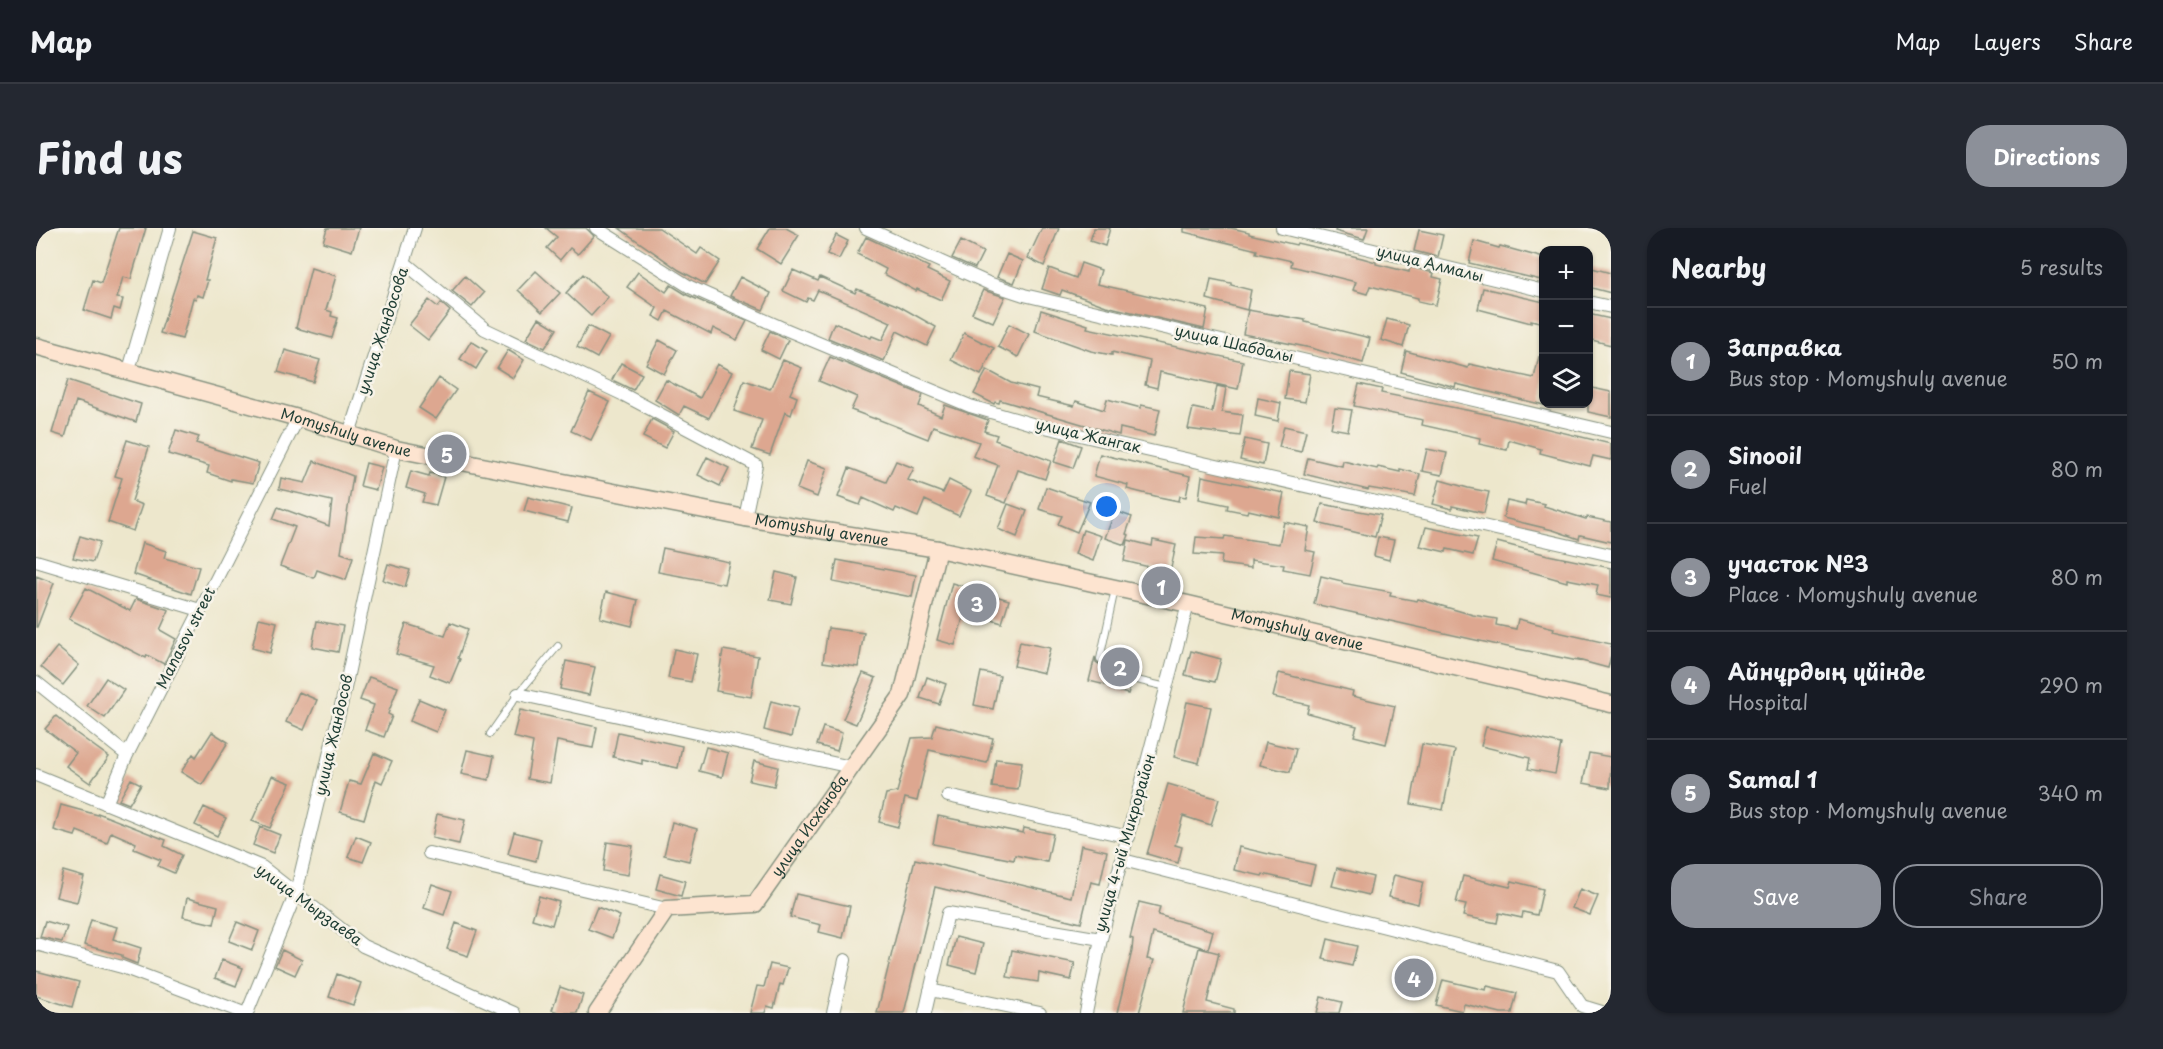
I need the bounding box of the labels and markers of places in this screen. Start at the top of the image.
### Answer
pin: 5 [428,432,466,476]
pin: 1 [1142,564,1180,608]
pin: 3 [958,580,996,626]
pin: 2 [1100,644,1140,690]
pin: 4 [1394,956,1434,1000]

